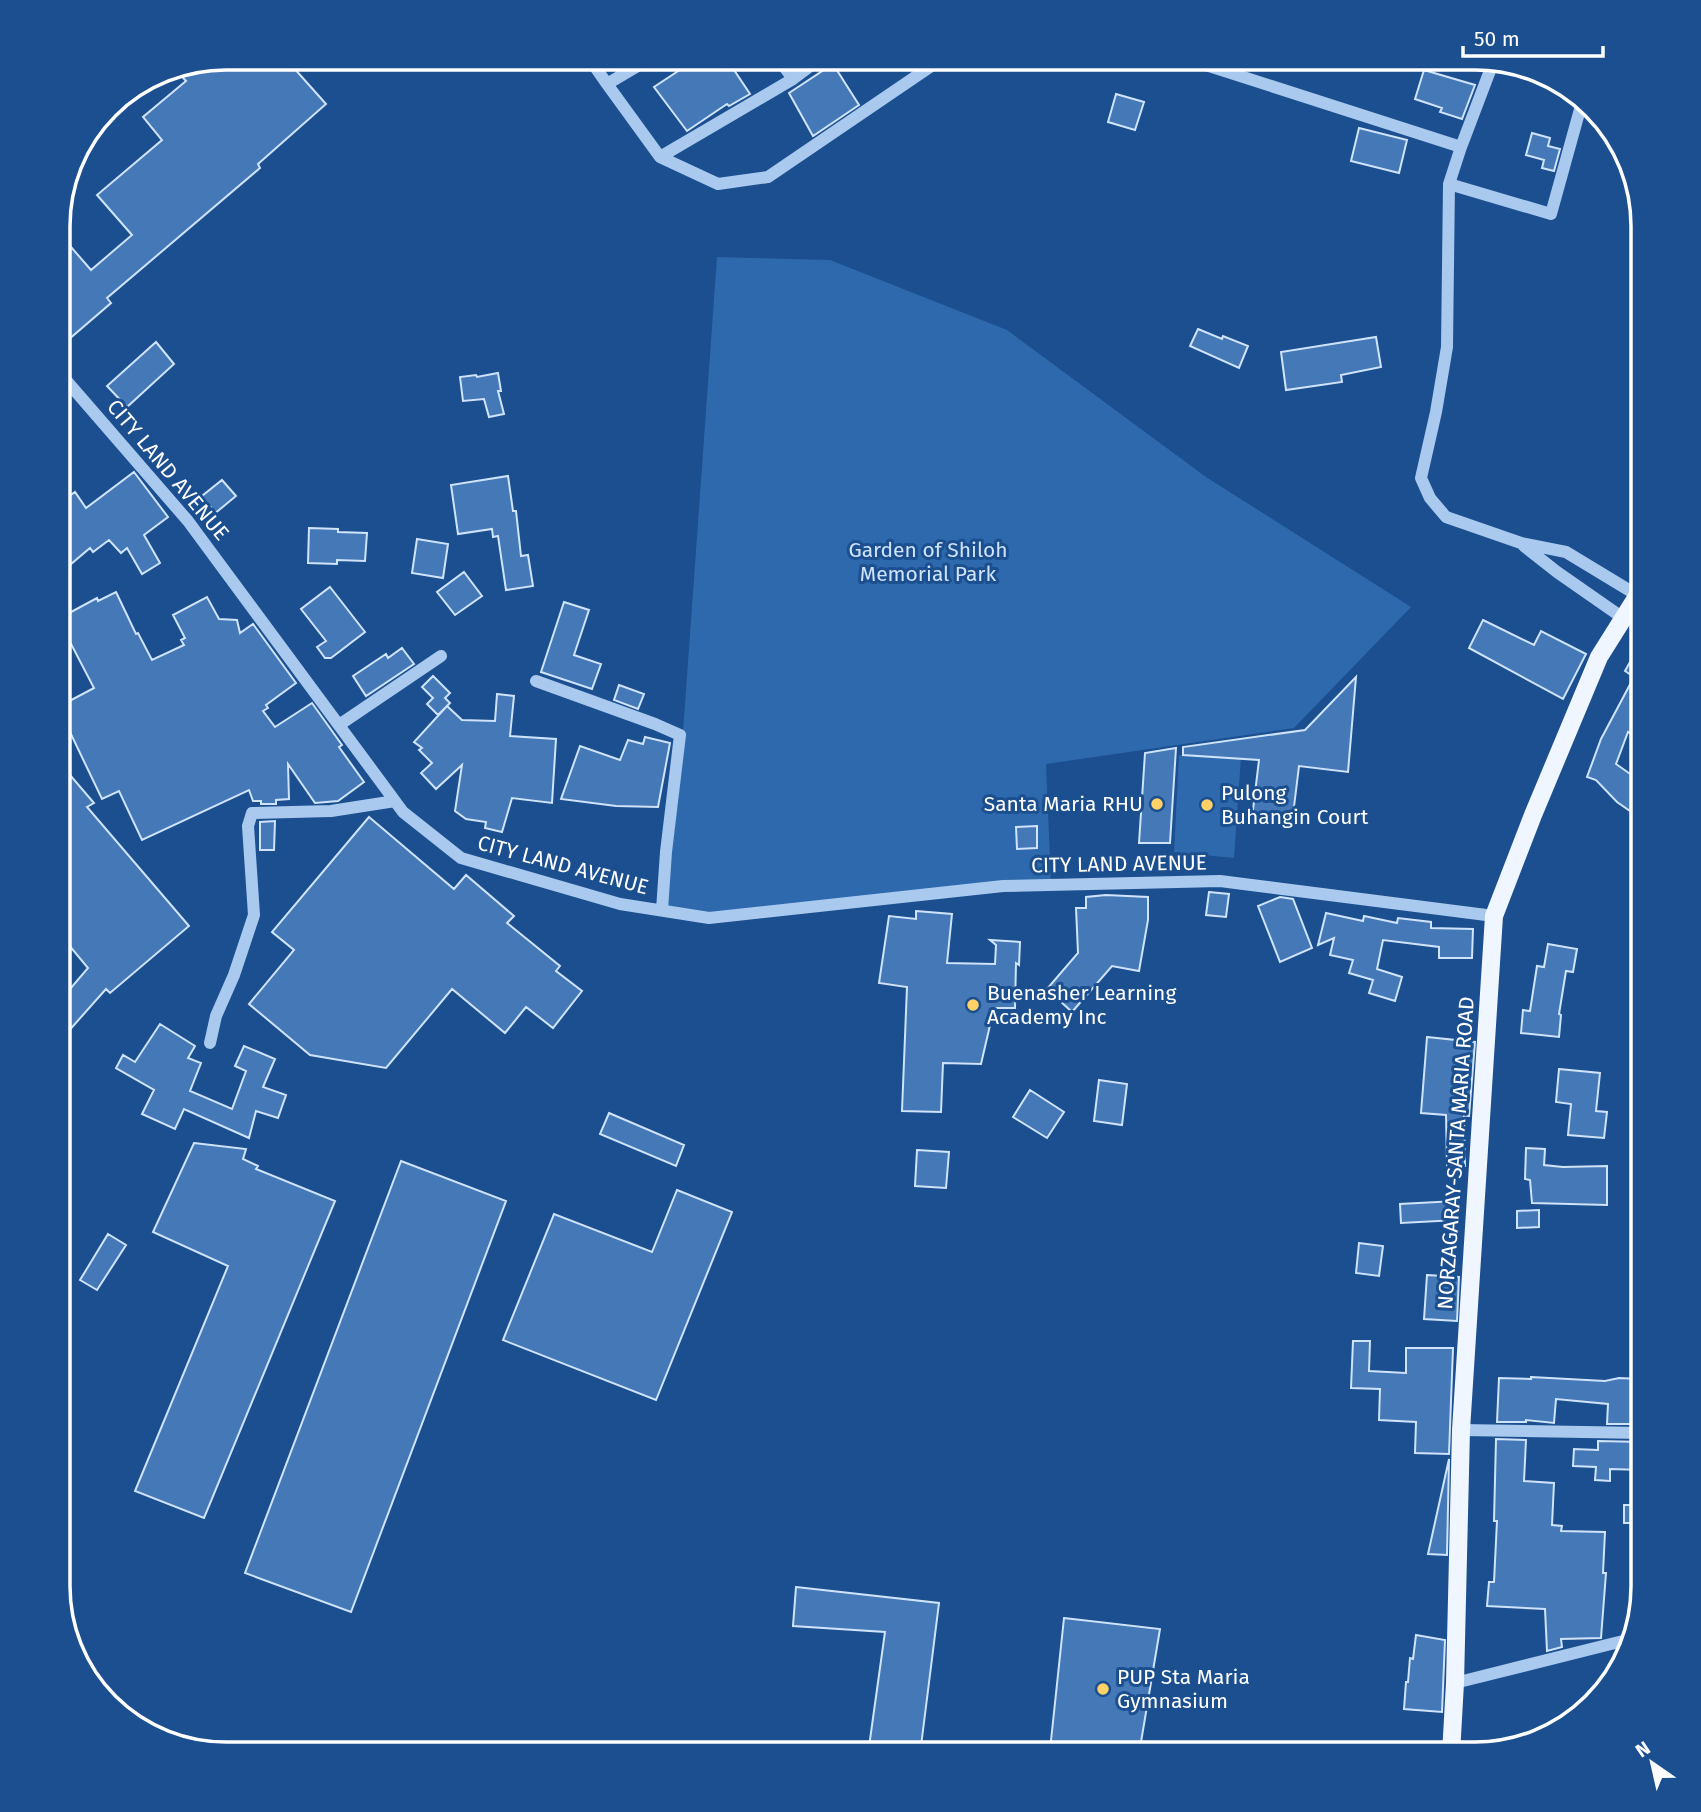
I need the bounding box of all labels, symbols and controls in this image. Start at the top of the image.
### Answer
scale bar [1463,14,1603,58]
text: 50 m [1474,26,1520,52]
street label: CITY LAND AVENUE [101,394,235,546]
park label: Garden of Shiloh Memorial Park [848,537,1008,587]
place label: Pulong Buhangin Court [1221,780,1369,830]
place label: Santa Maria RHU [984,791,1143,817]
marker: Santa Maria RHU [1149,796,1165,812]
marker: Pulong Buhangin Court [1199,797,1215,813]
street label: CITY LAND AVENUE [475,830,651,900]
street label: CITY LAND AVENUE [1031,849,1207,879]
place label: Buenasher Learning Academy Inc [987,980,1176,1030]
street label: NORZAGARAY-SANTA MARIA ROAD [1432,996,1480,1310]
marker: Buenasher Learning Academy Inc [965,997,981,1013]
place label: PUP Sta Maria Gymnasium [1117,1664,1250,1714]
marker: PUP Sta Maria Gymnasium [1095,1681,1111,1697]
north arrow [1617,1728,1687,1798]
text: N [1631,1736,1654,1762]

